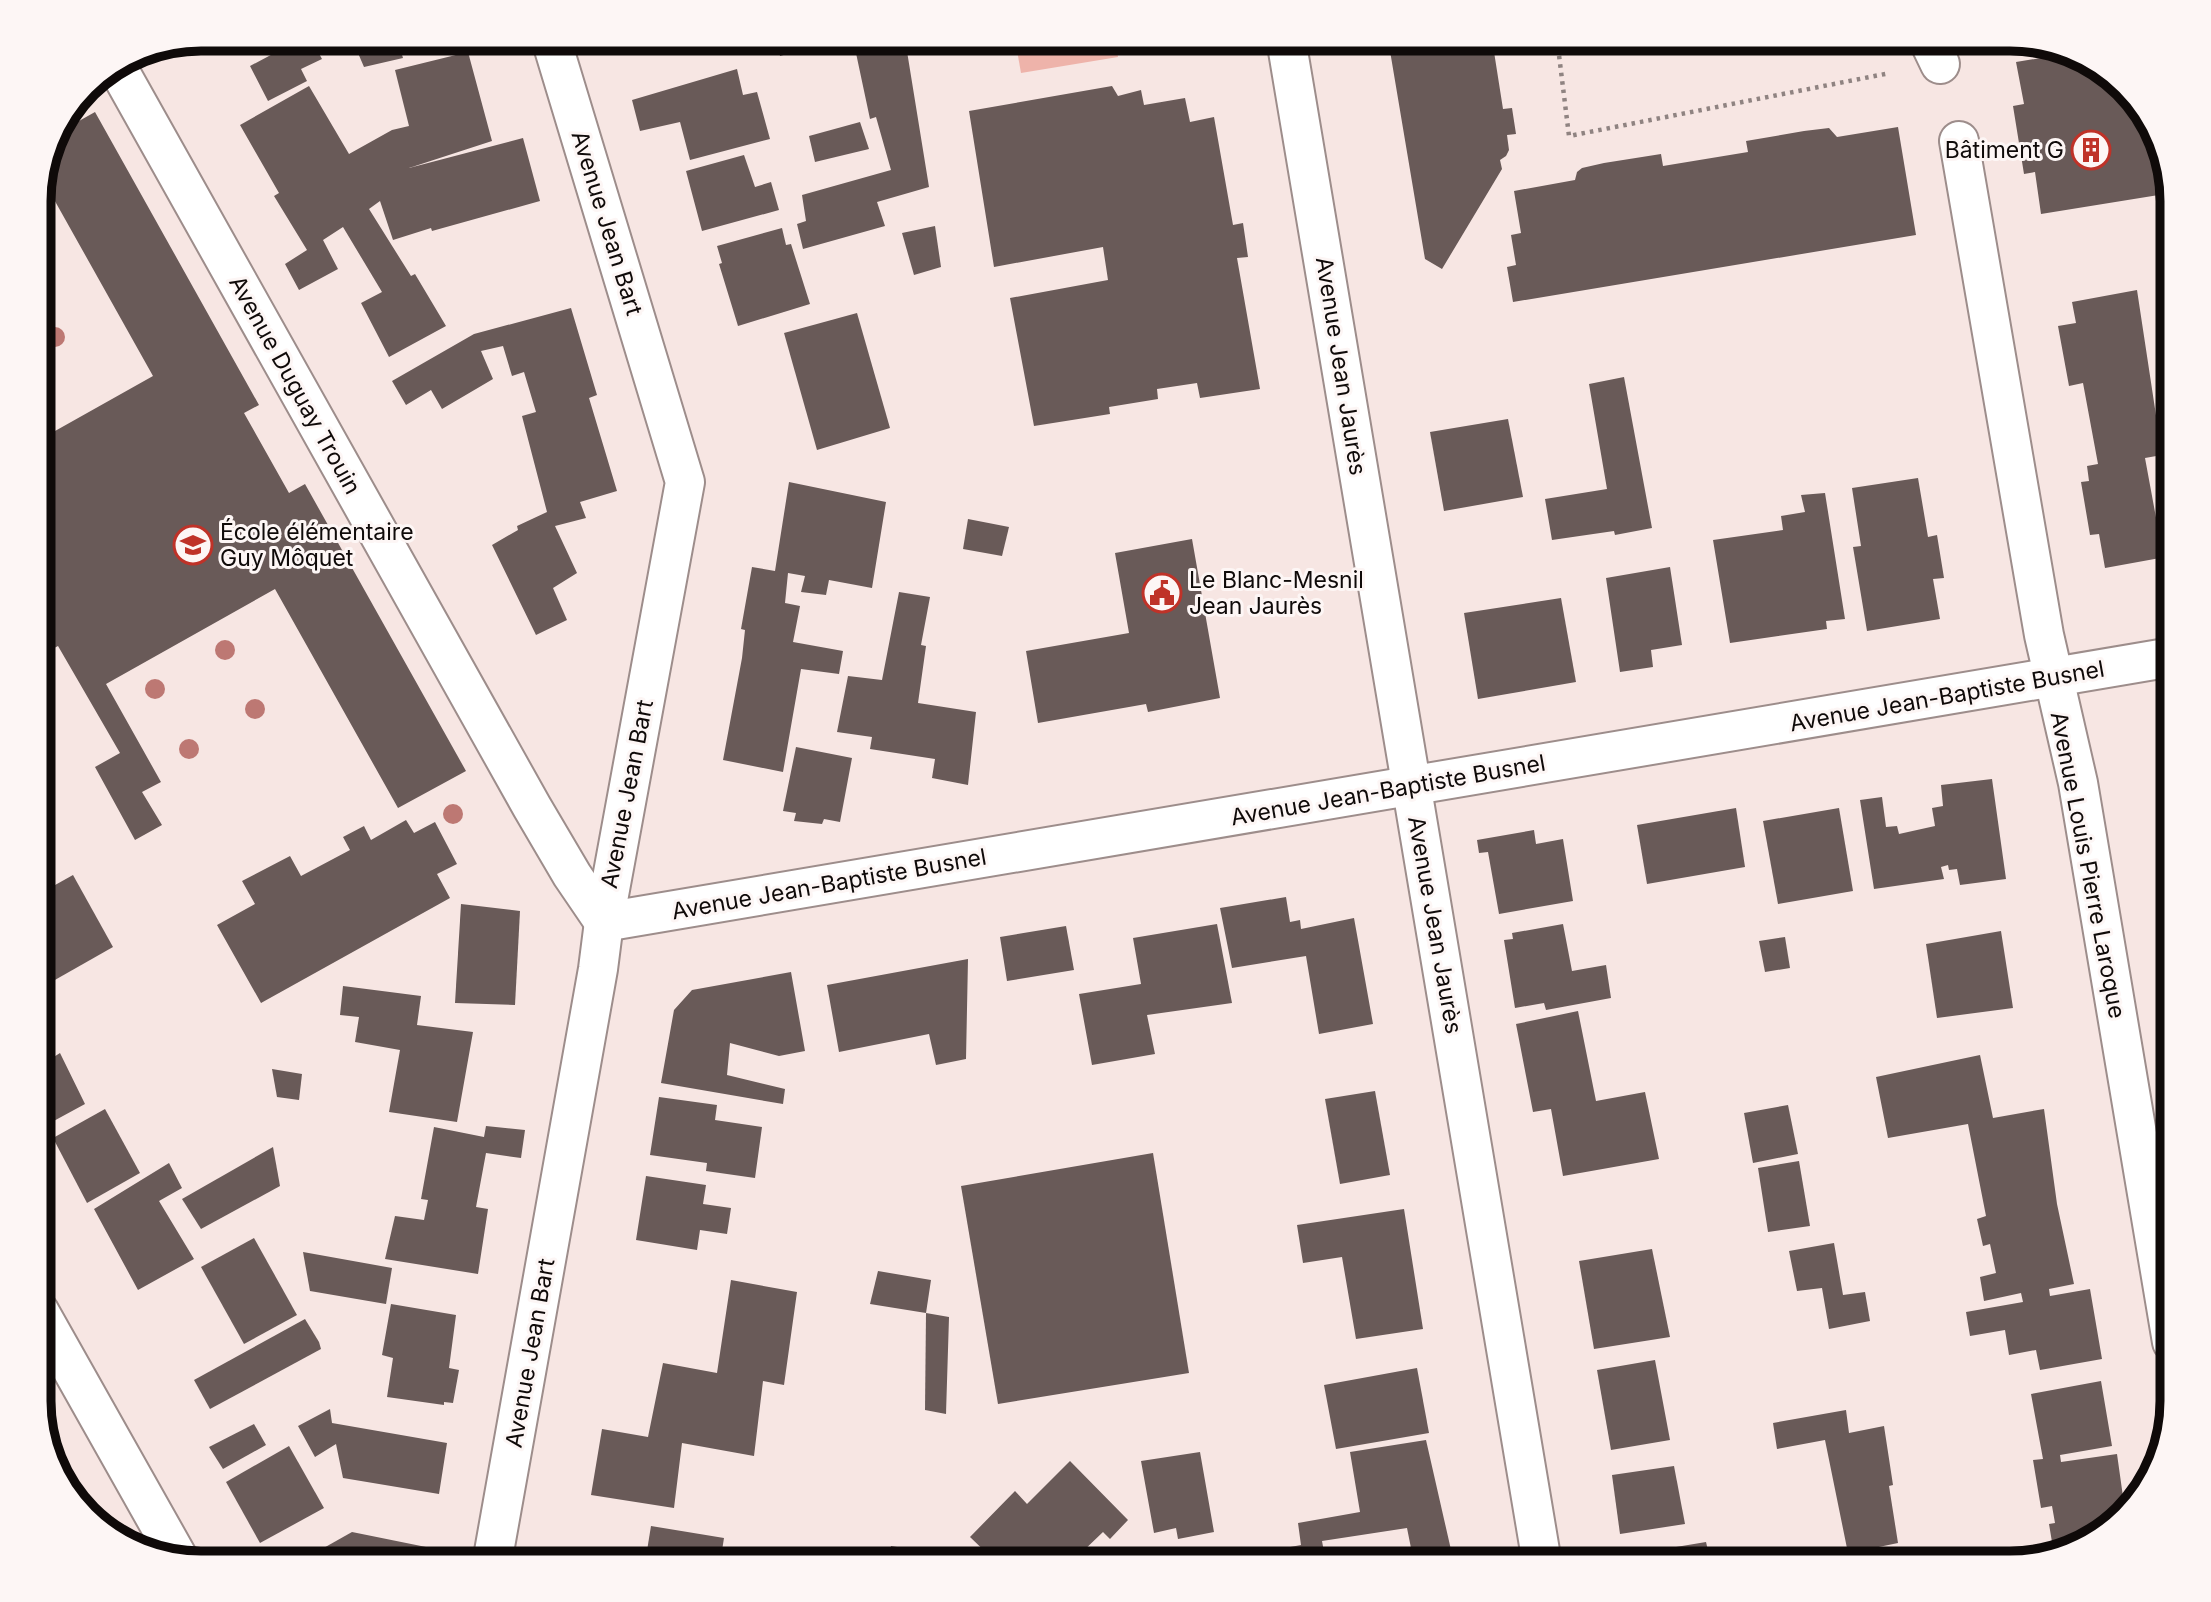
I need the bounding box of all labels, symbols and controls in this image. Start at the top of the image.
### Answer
street label: Avenue Jean Bart [566,127,649,319]
building icon: Bâtiment G [2070,129,2112,171]
place label: Bâtiment G [1945,136,2064,164]
street label: Avenue Jean Jaurès [1310,255,1372,477]
street label: Avenue Duguay Trouin [223,271,367,499]
place label: École élémentaire Guy Môquet [220,518,414,572]
school or university icon: École élémentaire Guy Môquet [172,524,214,566]
place label: Le Blanc-Mesnil Jean Jaurès [1189,566,1364,620]
public building icon: Le Blanc-Mesnil Jean Jaurès [1141,572,1183,614]
street label: Avenue Jean-Baptiste Busnel [1788,655,2106,737]
street label: Avenue Jean Bart [595,697,659,891]
street label: Avenue Louis Pierre Laroque [2045,709,2131,1021]
street label: Avenue Jean-Baptiste Busnel [1229,749,1547,831]
street label: Avenue Jean Jaurès [1402,814,1468,1036]
street label: Avenue Jean-Baptiste Busnel [670,843,988,925]
street label: Avenue Jean Bart [500,1256,560,1450]

